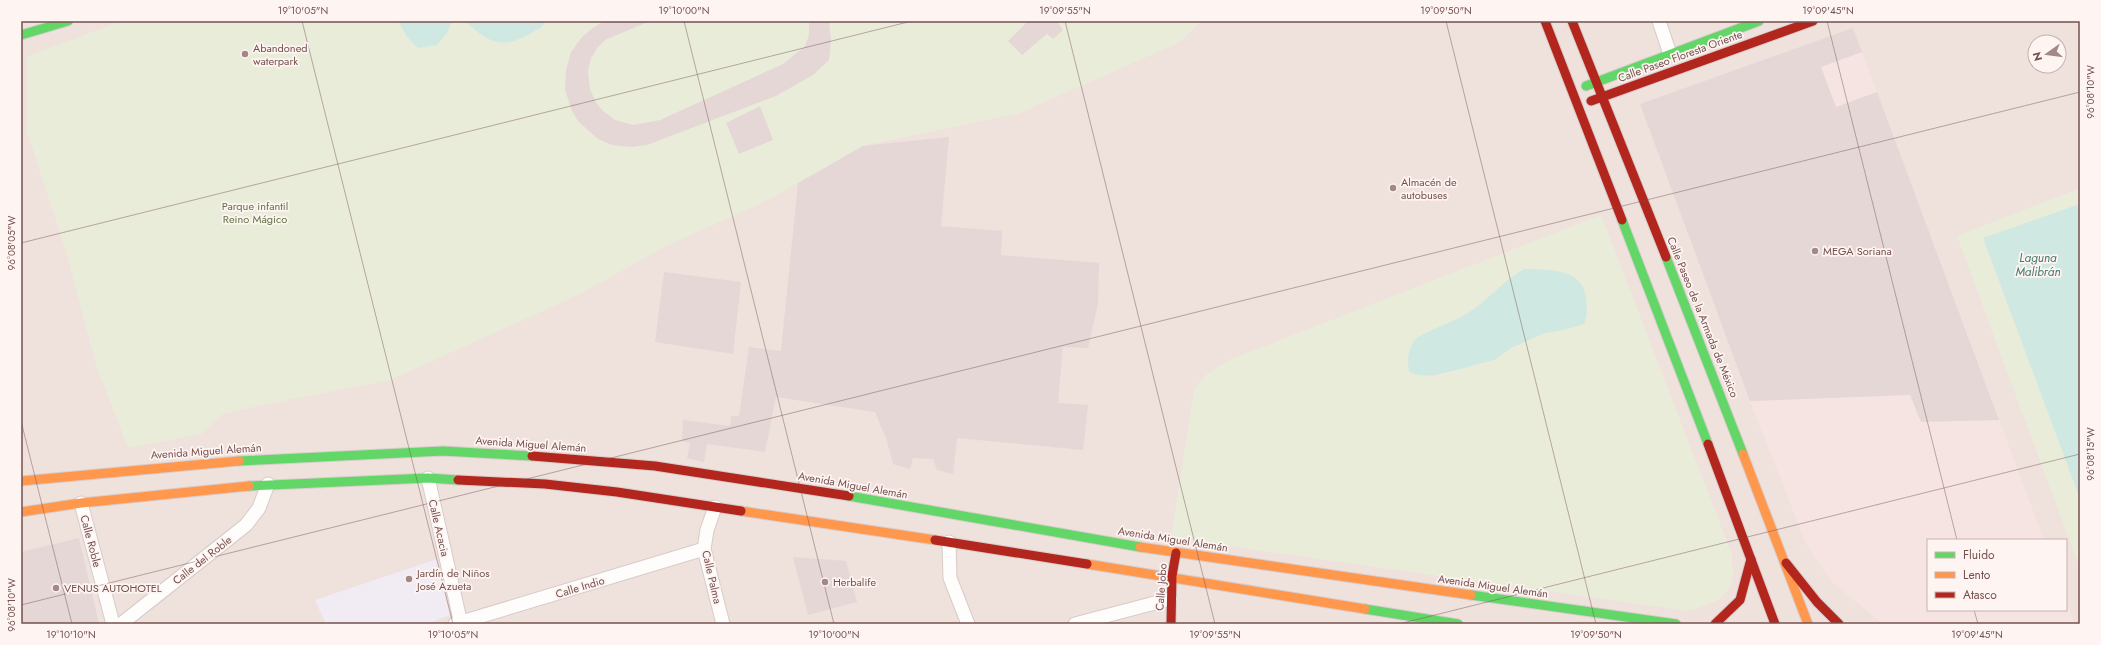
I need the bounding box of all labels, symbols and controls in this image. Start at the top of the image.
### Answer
text: 19°10'05"N [278,3,328,18]
text: 19°10'00"N [659,3,709,18]
text: 19°09'55"N [1039,3,1091,18]
text: 19°09'50"N [1420,3,1472,18]
text: 19°09'45"N [1802,3,1854,18]
street label: Calle Paseo Floresta Oriente [1616,26,1745,86]
north arrow [2027,34,2067,74]
place label: Abandoned waterpark [253,40,308,69]
marker: Abandoned waterpark [240,49,250,59]
text: N [2028,50,2046,63]
text: 96°08'10"W [2083,65,2098,119]
place label: Almacén de autobuses [1401,174,1457,203]
marker: Almacén de autobuses [1388,183,1398,193]
park label: Parque infantil Reino Mágico [222,198,288,227]
text: 96°08'05"W [4,216,19,270]
street label: Calle Paseo de la Armada de México [1663,234,1743,400]
place label: MEGA Soriana [1823,243,1892,259]
marker: MEGA Soriana [1810,246,1820,256]
water label: Laguna Malibrán [2015,249,2061,281]
text: 96°08'15"W [2083,427,2098,481]
street label: Avenida Miguel Alemán [475,432,587,456]
street label: Avenida Miguel Alemán [150,439,262,463]
street label: Avenida Miguel Alemán [797,467,909,503]
street label: Calle Acacia [425,498,453,558]
street label: Calle Roble [76,513,106,569]
street label: Avenida Miguel Alemán [1117,522,1229,556]
street label: Calle del Roble [169,532,235,588]
legend [1927,539,2067,611]
text: Fluido [1963,546,1995,564]
street label: Calle Palma [698,549,726,605]
street label: Calle Jobo [1151,563,1171,611]
place label: Jardín de Niños José Azueta [415,565,490,594]
text: Lento [1963,566,1991,584]
street label: Avenida Miguel Alemán [1437,570,1549,602]
street label: Calle Indio [554,572,606,602]
marker: Jardín de Niños José Azueta [404,574,414,584]
place label: Herbalife [833,574,876,590]
marker: Herbalife [820,577,830,587]
text: 96°08'10"W [4,578,19,632]
place label: VENUS AUTOHOTEL [64,580,162,596]
marker: VENUS AUTOHOTEL [51,583,61,593]
text: Atasco [1963,586,1997,604]
text: 19°10'10"N [46,627,96,642]
text: 19°10'05"N [428,627,478,642]
text: 19°10'00"N [809,627,859,642]
text: 19°09'55"N [1189,627,1241,642]
text: 19°09'50"N [1570,627,1622,642]
text: 19°09'45"N [1951,627,2003,642]

